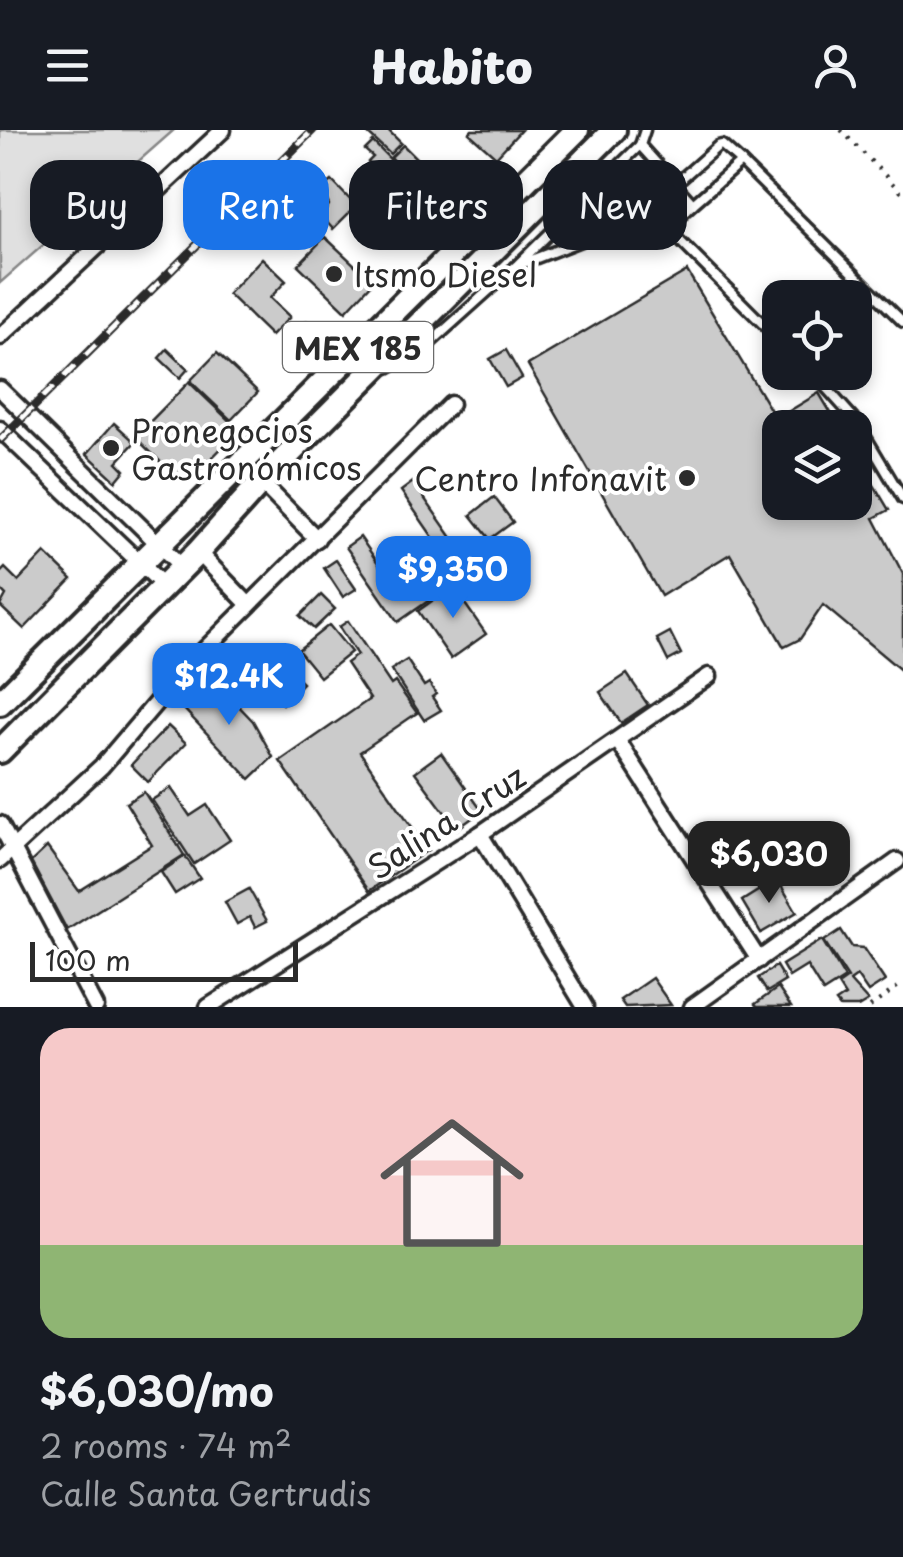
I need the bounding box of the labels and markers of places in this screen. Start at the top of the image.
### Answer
place label: Itsmo Diesel [354,250,537,298]
marker: Itsmo Diesel [323,263,345,285]
place label: Pronegocios Gastronómicos [131,406,361,491]
marker: Pronegocios Gastronómicos [100,437,122,459]
place label: Centro Infonavit [414,454,667,502]
marker: Centro Infonavit [676,467,698,489]
pin: $9,350 [372,536,534,621]
pin: $12.4K [148,643,310,728]
pin: $6,030 [688,821,850,906]

